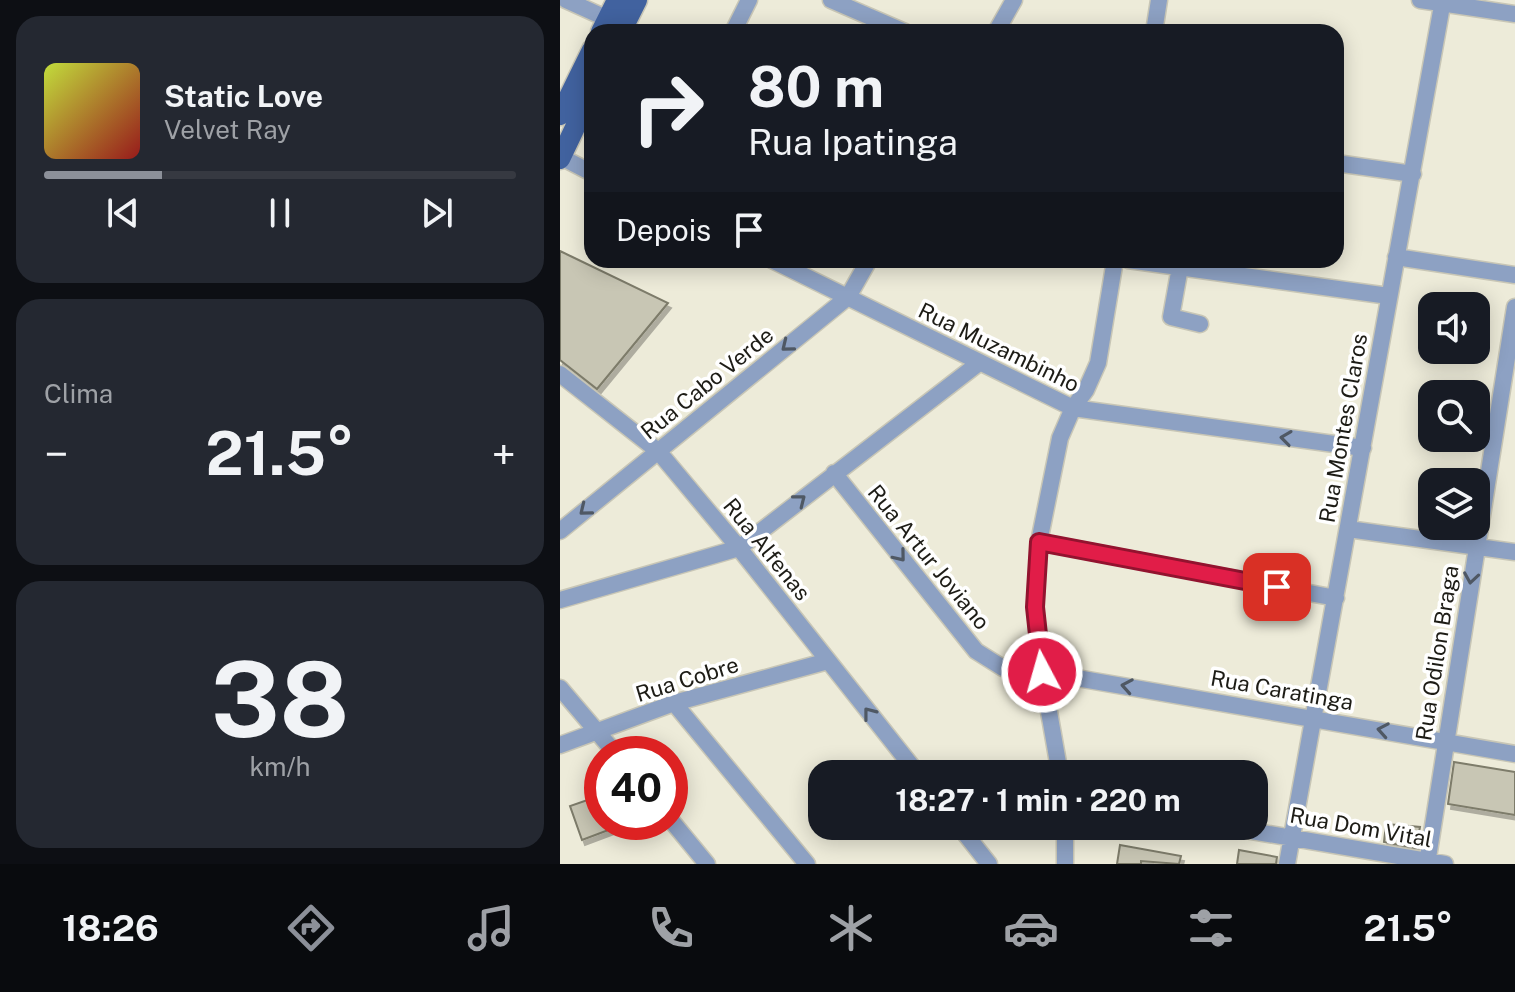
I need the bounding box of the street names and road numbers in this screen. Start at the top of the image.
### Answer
street label: Rua Muzambinho [914,297,1084,397]
street label: Rua Cabo Verde [636,322,778,444]
street label: Rua Montes Claros [1314,331,1372,525]
street label: Rua Artur Joviano [863,479,995,635]
street label: Rua Alfenas [718,493,816,605]
street label: Rua Odilon Braga [1410,564,1464,742]
street label: Rua Cobre [632,651,742,707]
street label: Rua Caratinga [1209,665,1355,715]
street label: Rua Dom Vital [1288,802,1434,852]

